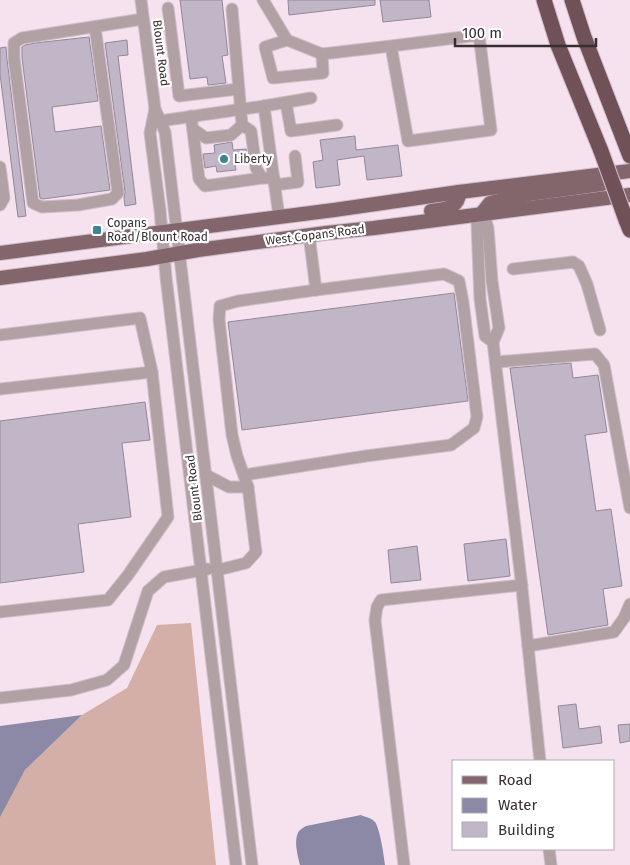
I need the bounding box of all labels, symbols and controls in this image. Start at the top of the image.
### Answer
scale bar [455,15,596,47]
street label: Blount Road [150,19,172,87]
text: 100 m [462,24,502,42]
place label: Liberty [234,152,272,166]
marker: Liberty [218,153,230,165]
place label: Copans Road/Blount Road [107,216,208,244]
street label: West Copans Road [265,222,365,248]
marker: Copans Road/Blount Road [91,224,103,236]
street label: Blount Road [183,454,205,522]
legend [452,760,615,850]
text: Road [498,771,533,789]
text: Water [498,796,537,814]
text: Building [498,821,554,839]

